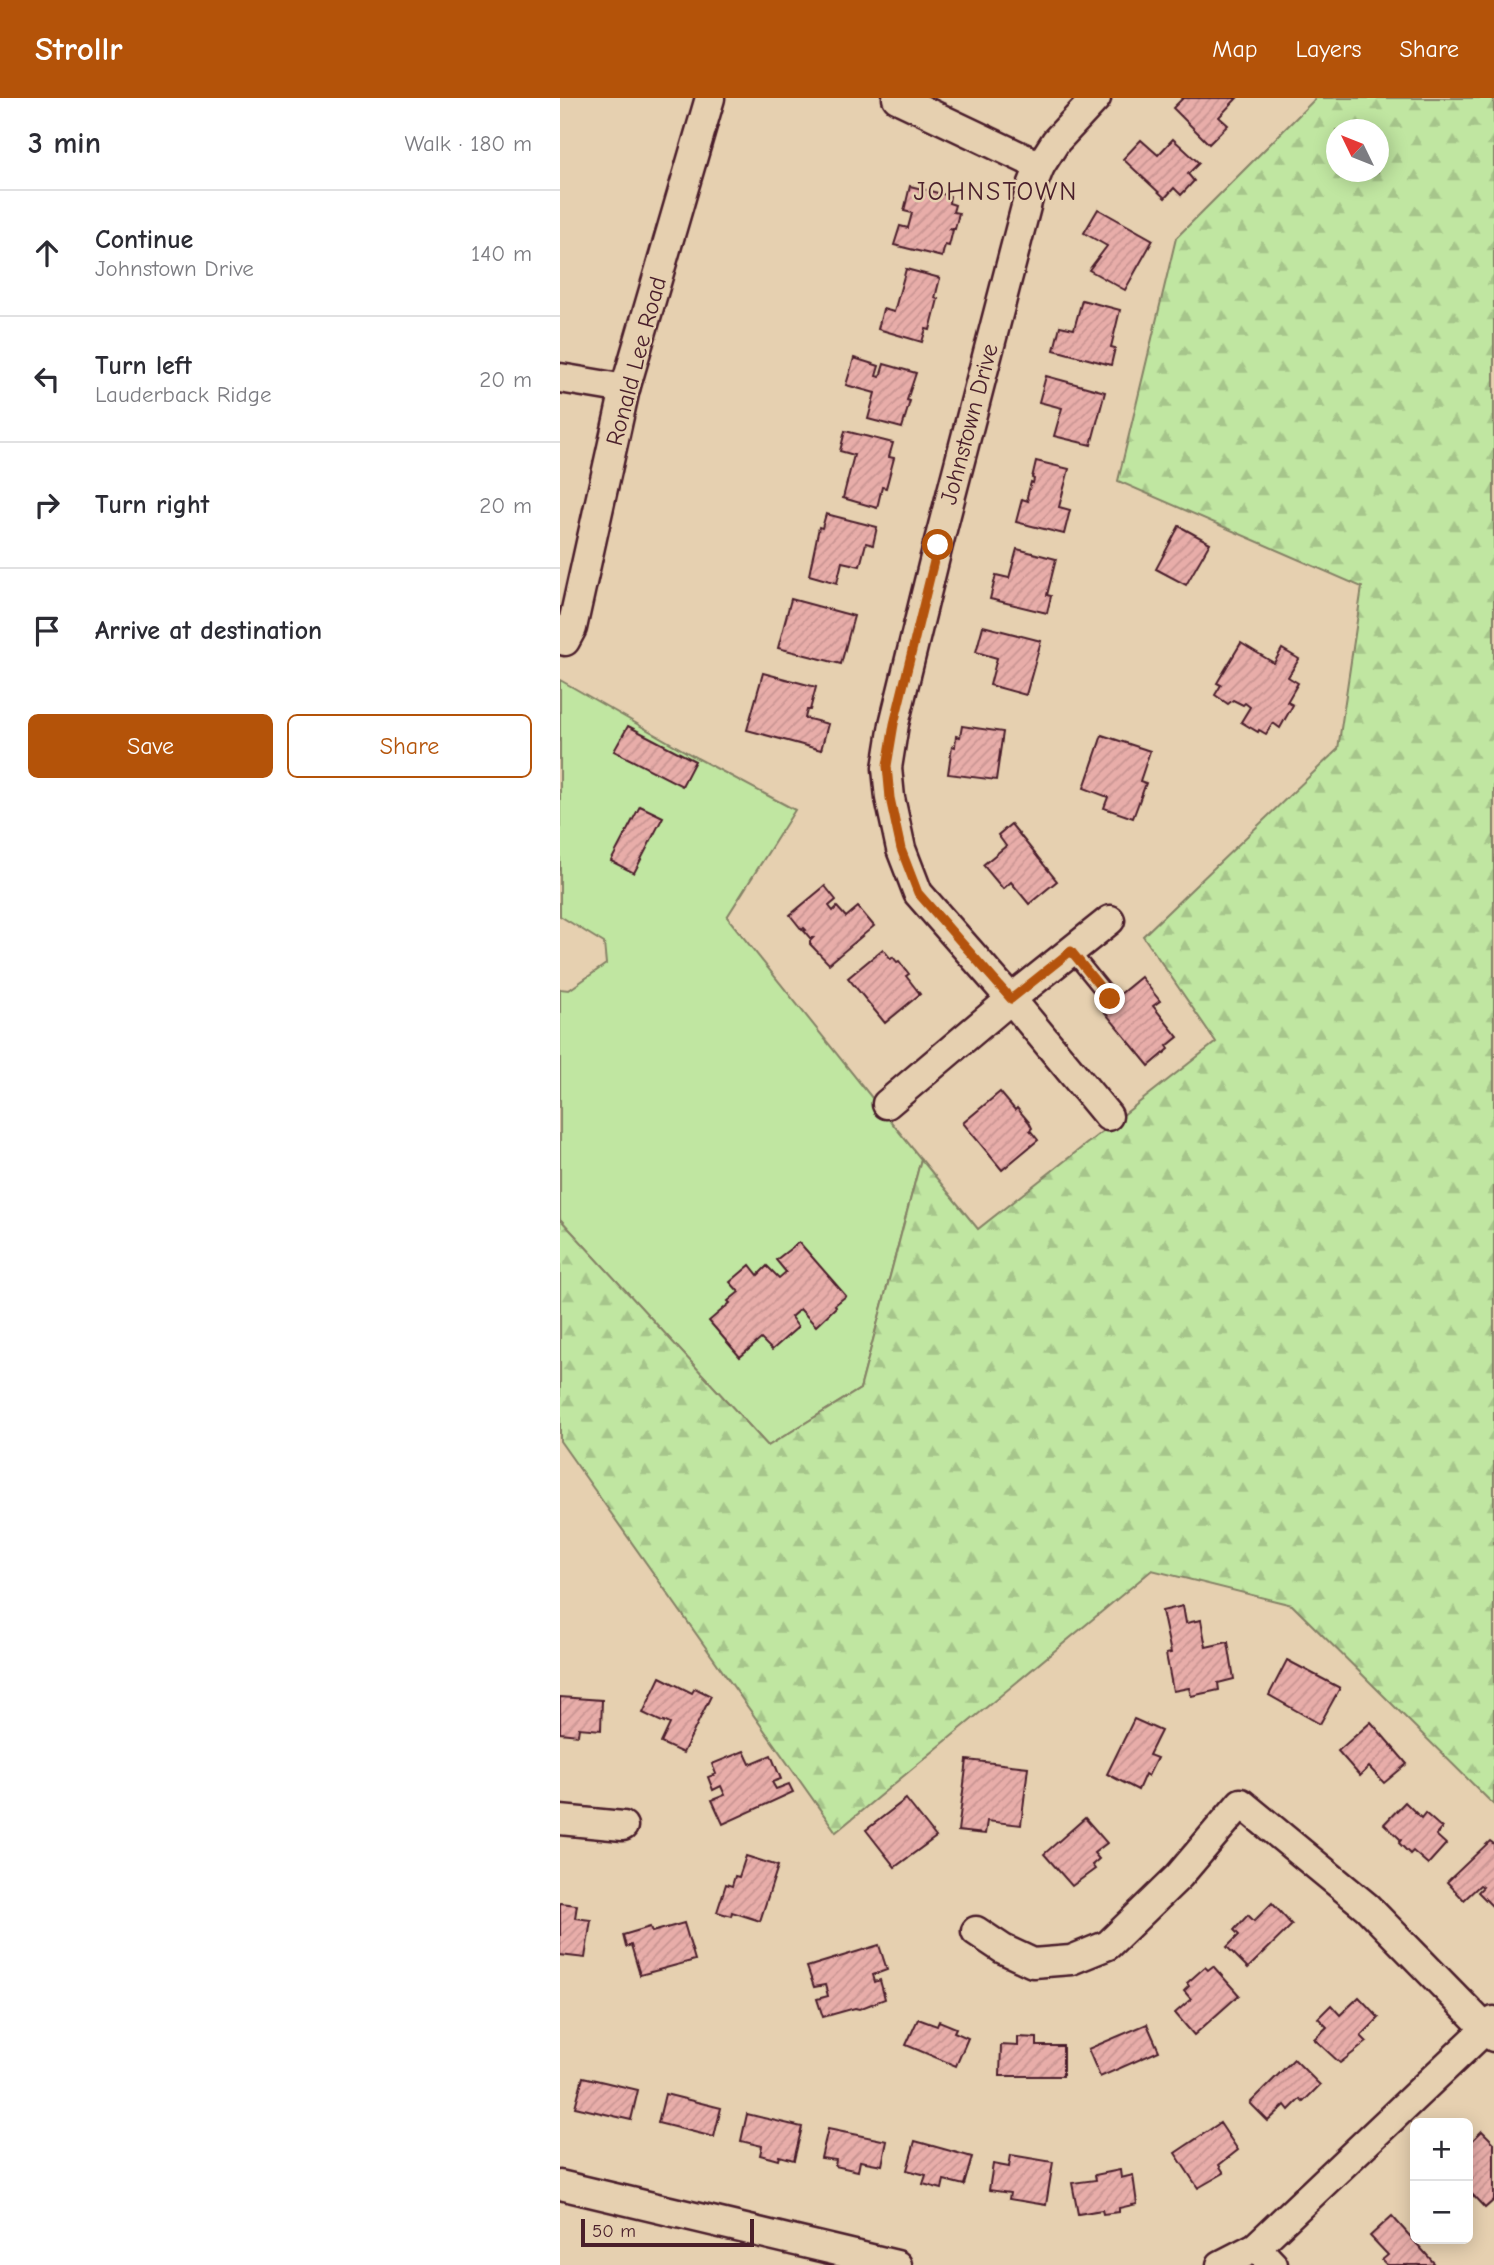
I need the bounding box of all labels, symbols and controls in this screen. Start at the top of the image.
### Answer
text: Strollr [35,30,123,68]
text: Map [1212,35,1258,63]
text: Layers [1296,35,1361,63]
text: Share [1399,35,1459,63]
north arrow [1326,119,1389,182]
text: 3 min [28,126,101,161]
text: Walk · 180 m [405,130,532,157]
district label: JOHNSTOWN [914,177,1078,207]
text: Continue [95,225,193,255]
icon: ahead [28,234,66,272]
text: 140 m [471,240,532,267]
text: Johnstown Drive [95,255,254,282]
street label: Ronald Lee Road [600,273,672,449]
street label: Johnstown Drive [934,340,1004,508]
text: Turn left [95,351,192,381]
icon: left [28,360,66,398]
text: 20 m [479,366,532,393]
text: Lauderback Ridge [95,381,271,408]
icon: right [28,486,66,524]
text: Turn right [95,490,209,520]
text: 20 m [479,492,532,519]
route start [922,529,953,560]
icon: arrive [28,612,66,650]
text: Arrive at destination [95,616,322,646]
button: Save [28,714,273,778]
button: Share [287,714,532,778]
route end [1094,983,1125,1014]
map controls [1410,2118,1473,2244]
button: + [1410,2118,1473,2181]
button: − [1410,2181,1473,2244]
scale bar [581,2216,754,2248]
text: 50 m [592,2220,636,2242]

